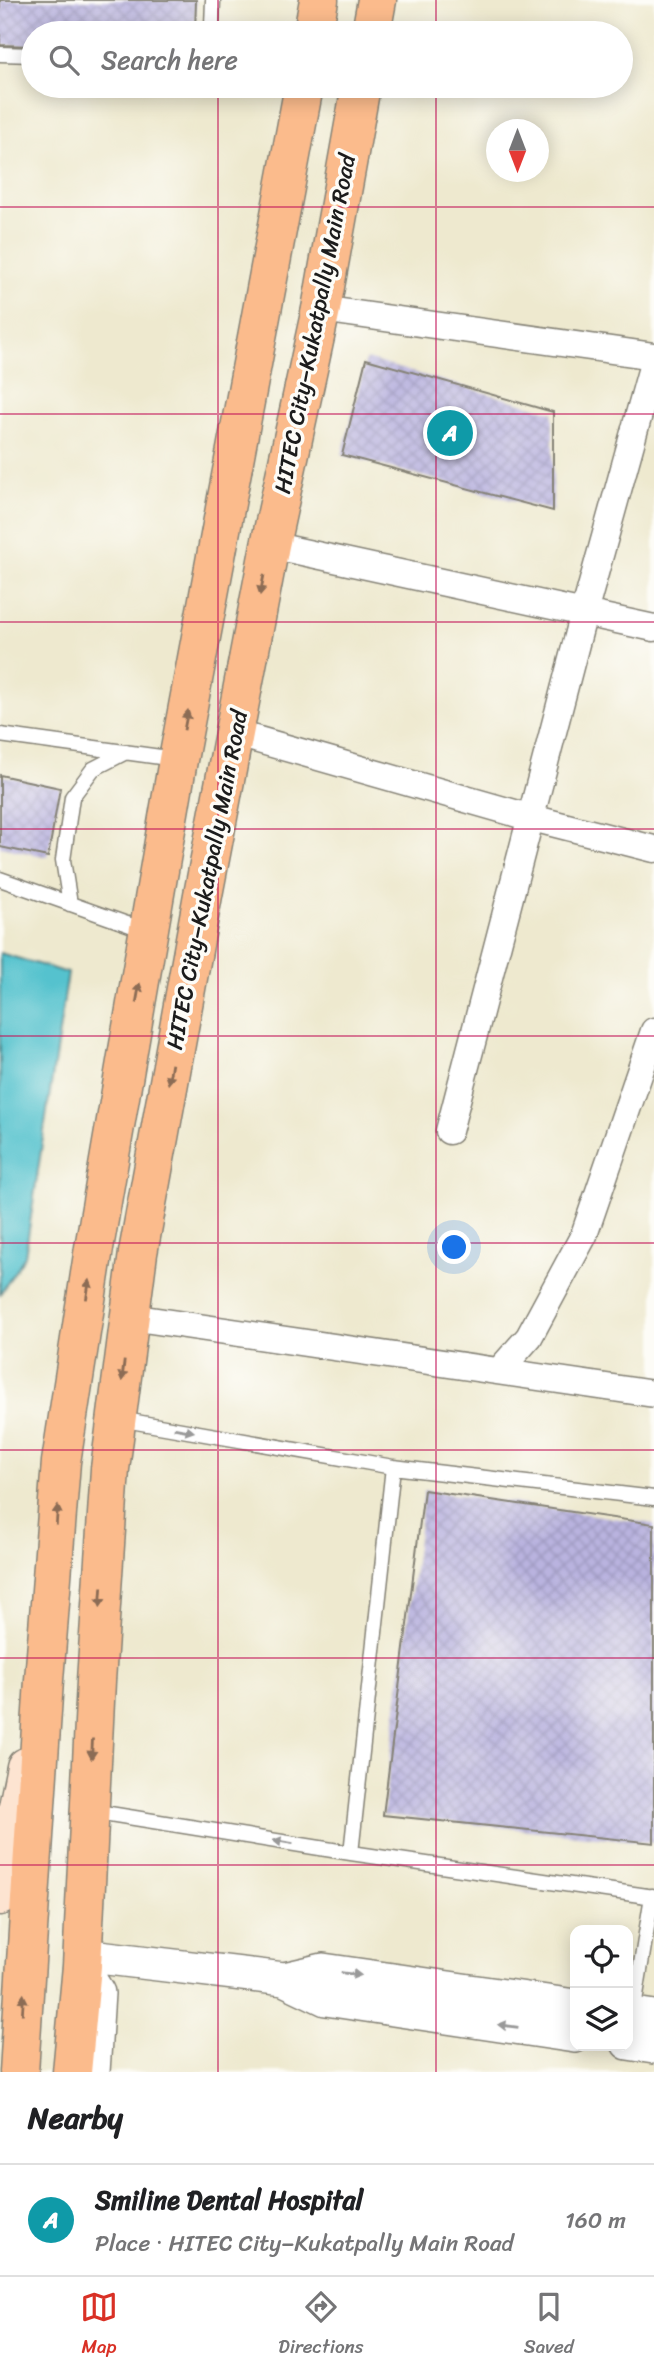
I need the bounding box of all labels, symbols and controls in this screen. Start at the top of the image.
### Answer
search box [21,21,633,98]
text: Search here [101,37,238,83]
icon: search [45,41,83,79]
north arrow [486,119,549,182]
street label: HITEC City–Kukatpally Main Road [262,149,368,497]
pin: A [427,407,473,459]
one-way arrow [257,574,268,596]
street label: HITEC City–Kukatpally Main Road [154,705,260,1053]
one-way arrow [180,709,191,731]
one-way arrow [133,982,144,1004]
one-way arrow [165,1063,176,1085]
your location [437,1230,471,1264]
one-way arrow [82,1278,93,1300]
one-way arrow [117,1360,128,1382]
one-way arrow [173,1425,195,1436]
one-way arrow [51,1503,62,1525]
one-way arrow [95,1586,106,1608]
one-way arrow [87,1738,98,1760]
one-way arrow [272,1836,294,1847]
map controls [570,1925,633,2051]
button: locate [570,1925,633,1988]
one-way arrow [340,1969,362,1980]
button: layers [570,1988,633,2051]
one-way arrow [18,1993,29,2015]
one-way arrow [497,2020,519,2031]
text: Nearby [28,2091,123,2145]
text: Smiline Dental Hospital [95,2177,363,2223]
text: A [43,2200,59,2241]
text: 160 m [565,2200,626,2241]
text: Place · HITEC City–Kukatpally Main Road [95,2223,514,2264]
tab: Map [80,2288,118,2363]
tab: Directions [278,2288,364,2363]
tab: Saved [524,2288,574,2363]

